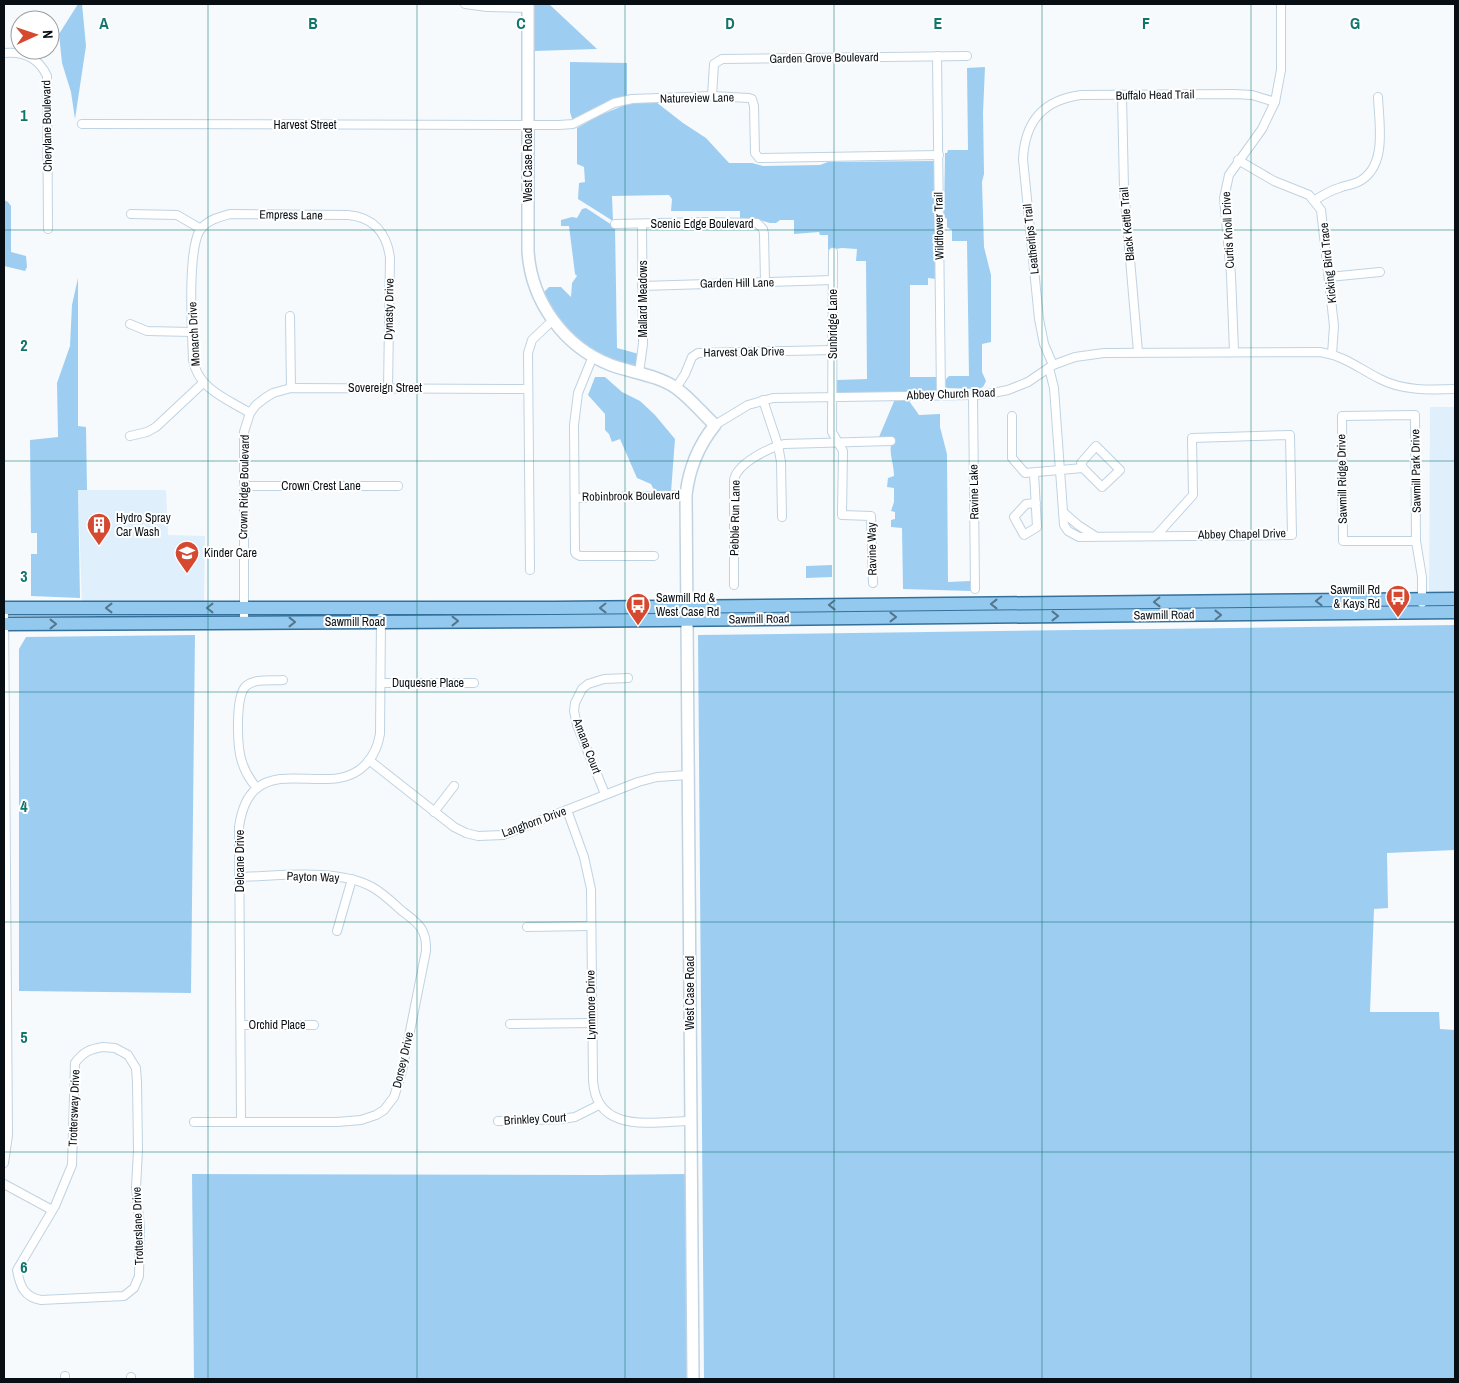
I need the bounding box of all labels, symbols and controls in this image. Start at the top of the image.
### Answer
north arrow [10,10,60,60]
text: A [99,12,109,34]
text: B [308,12,318,34]
text: C [516,12,526,34]
text: D [725,12,735,34]
text: E [934,12,943,34]
text: F [1142,12,1150,34]
text: G [1350,12,1360,34]
text: N [39,30,57,39]
street label: Garden Grove Boulevard [769,49,879,67]
street label: Cherylane Boulevard [38,80,56,172]
street label: Buffalo Head Trail [1116,86,1194,104]
street label: Natureview Lane [660,89,734,107]
text: 1 [20,104,28,126]
street label: Harvest Street [274,117,337,133]
street label: West Case Road [520,128,536,202]
street label: Black Kettle Trail [1116,187,1138,261]
street label: Curtis Knoll Drive [1218,191,1238,269]
street label: Wildflower Trail [930,192,948,260]
street label: Leatherlips Trail [1019,203,1043,275]
street label: Empress Lane [259,206,323,224]
street label: Scenic Edge Boulevard [651,216,753,232]
street label: Kicking Bird Trace [1316,222,1340,304]
street label: Mallard Meadows [635,260,651,338]
street label: Garden Hill Lane [700,274,774,292]
street label: Dynasty Drive [380,278,398,340]
street label: Sunbridge Lane [825,289,841,359]
street label: Monarch Drive [184,301,204,367]
text: 2 [20,334,28,356]
street label: Harvest Oak Drive [703,343,785,361]
street label: Sovereign Street [348,380,422,396]
street label: Abbey Church Road [905,384,996,404]
street label: Sawmill Park Drive [1407,429,1425,513]
street label: Sawmill Ridge Drive [1333,434,1351,524]
street label: Crown Ridge Boulevard [235,435,253,539]
street label: Ravine Lake [966,464,982,520]
street label: Crown Crest Lane [281,478,361,494]
street label: Pebble Run Lane [726,480,744,556]
street label: Robinbrook Boulevard [582,487,680,505]
place label: Hydro Spray Car Wash [116,510,171,540]
building icon: Hydro Spray Car Wash [86,512,112,546]
street label: Ravine Way [864,522,880,576]
street label: Abbey Chapel Drive [1197,525,1286,543]
school or university icon: Kinder Care [174,540,200,574]
place label: Kinder Care [204,545,257,561]
text: 3 [20,565,28,587]
place label: Sawmill Rd & Kays Rd [1330,582,1380,612]
bus stop icon: Sawmill Rd & Kays Rd [1385,584,1411,618]
place label: Sawmill Rd & West Case Rd [656,590,719,620]
bus stop icon: Sawmill Rd & West Case Rd [625,592,651,626]
one-way arrow [1315,595,1323,606]
one-way arrow [1152,597,1160,608]
one-way arrow [990,598,998,609]
one-way arrow [827,599,835,610]
one-way arrow [598,602,606,613]
one-way arrow [105,603,113,613]
one-way arrow [205,603,213,613]
street label: Sawmill Road [1134,606,1194,624]
street label: Sawmill Road [729,610,789,628]
one-way arrow [1214,610,1222,620]
one-way arrow [1052,611,1060,621]
one-way arrow [890,612,897,622]
street label: Sawmill Road [325,614,385,630]
one-way arrow [452,616,459,626]
one-way arrow [289,617,297,627]
one-way arrow [50,619,58,629]
street label: Duquesne Place [392,675,464,691]
street label: Amana Court [569,715,605,776]
text: 4 [20,795,28,817]
street label: Langhorn Drive [499,803,569,841]
street label: Delcane Drive [232,830,248,892]
street label: Payton Way [286,868,340,886]
street label: West Case Road [682,956,698,1030]
street label: Lynnmore Drive [582,970,600,1040]
street label: Orchid Place [249,1017,305,1033]
text: 5 [20,1026,28,1048]
street label: Dorsey Drive [389,1030,417,1090]
street label: Trottersway Drive [65,1069,83,1147]
street label: Brinkley Court [503,1109,567,1129]
street label: Trotterslane Drive [129,1187,147,1265]
text: 6 [20,1256,28,1278]

